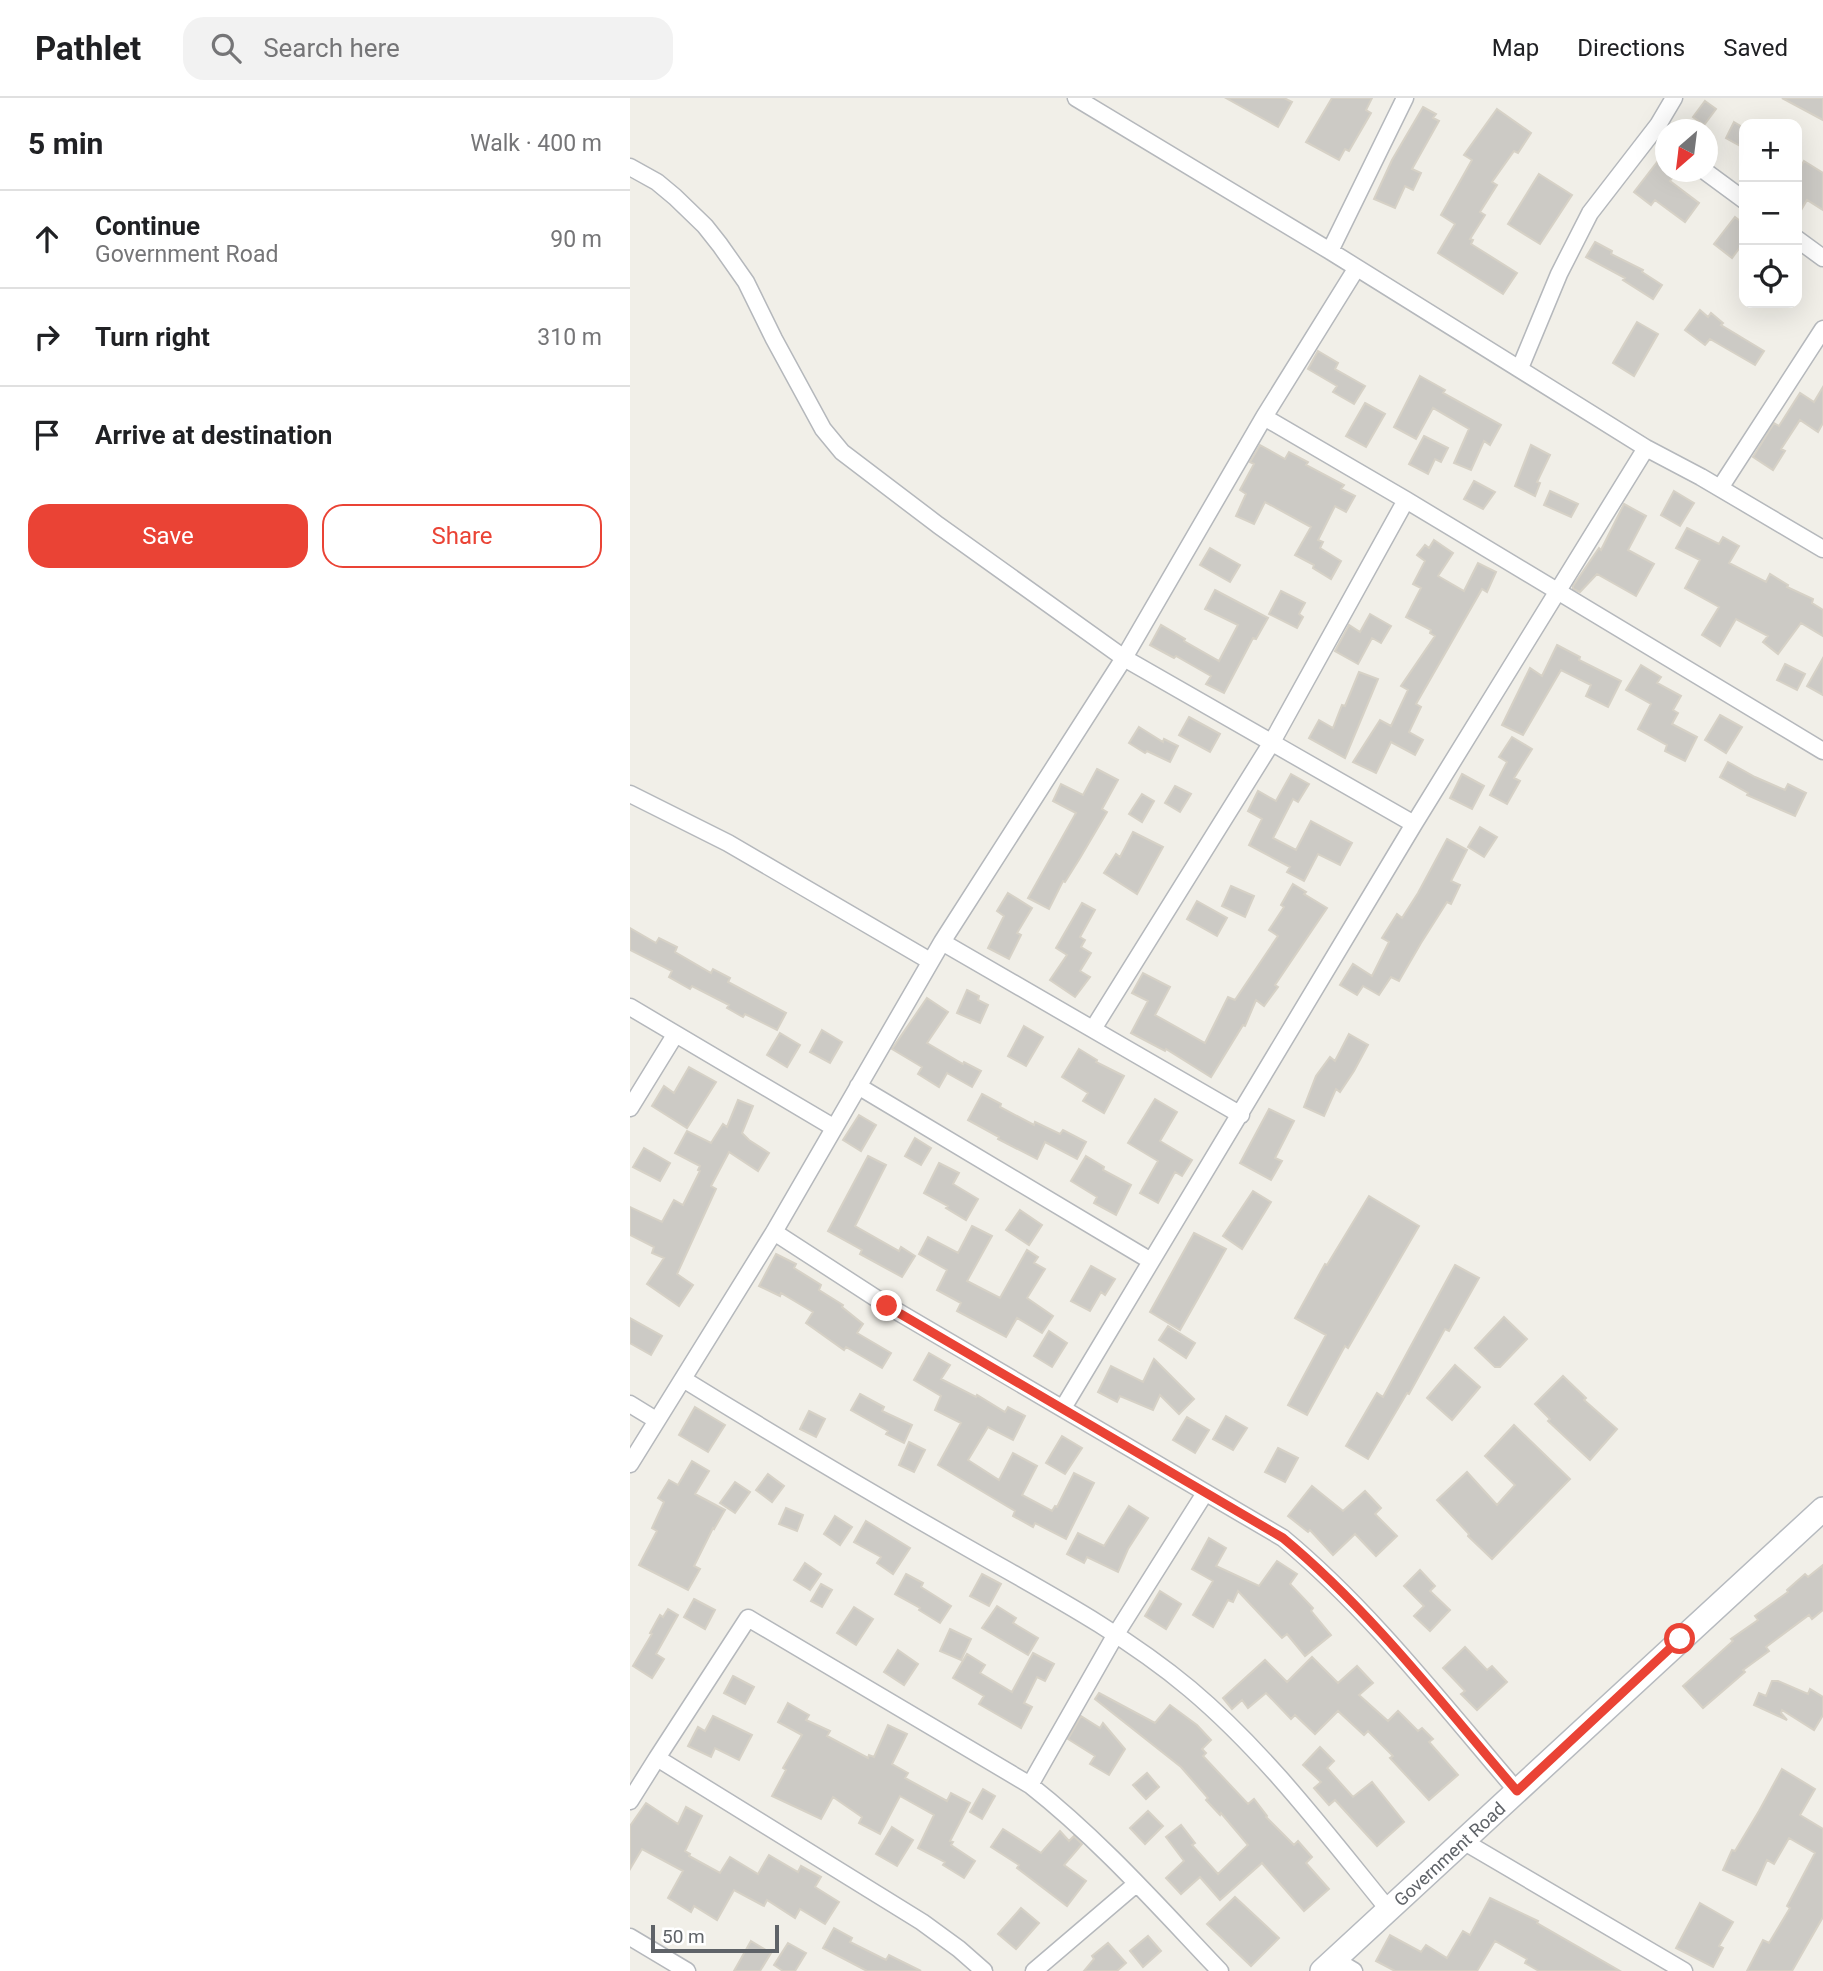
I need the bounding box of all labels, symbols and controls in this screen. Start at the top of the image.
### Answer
search box [183,17,673,80]
text: Pathlet [35,29,141,68]
icon: search [207,29,245,67]
text: Search here [263,33,400,63]
text: Map [1492,34,1539,62]
text: Directions [1577,34,1685,62]
text: Saved [1723,34,1788,62]
north arrow [1655,119,1718,182]
map controls [1739,119,1802,308]
button: + [1739,119,1802,182]
text: 5 min [28,126,103,161]
text: Walk · 400 m [470,130,602,157]
button: − [1739,182,1802,245]
text: Continue [95,211,200,241]
icon: ahead [28,220,66,258]
text: 90 m [550,226,602,253]
text: Government Road [95,241,278,268]
button: locate [1739,245,1802,308]
icon: right [28,318,66,356]
text: Turn right [95,322,210,352]
text: 310 m [537,324,602,351]
icon: arrive [28,416,66,454]
text: Arrive at destination [95,420,332,450]
button: Save [28,504,308,568]
button: Share [322,504,602,568]
route end [871,1290,902,1321]
route start [1664,1623,1695,1654]
street label: Government Road [1389,1797,1509,1910]
scale bar [651,1922,779,1954]
text: 50 m [662,1925,705,1948]

